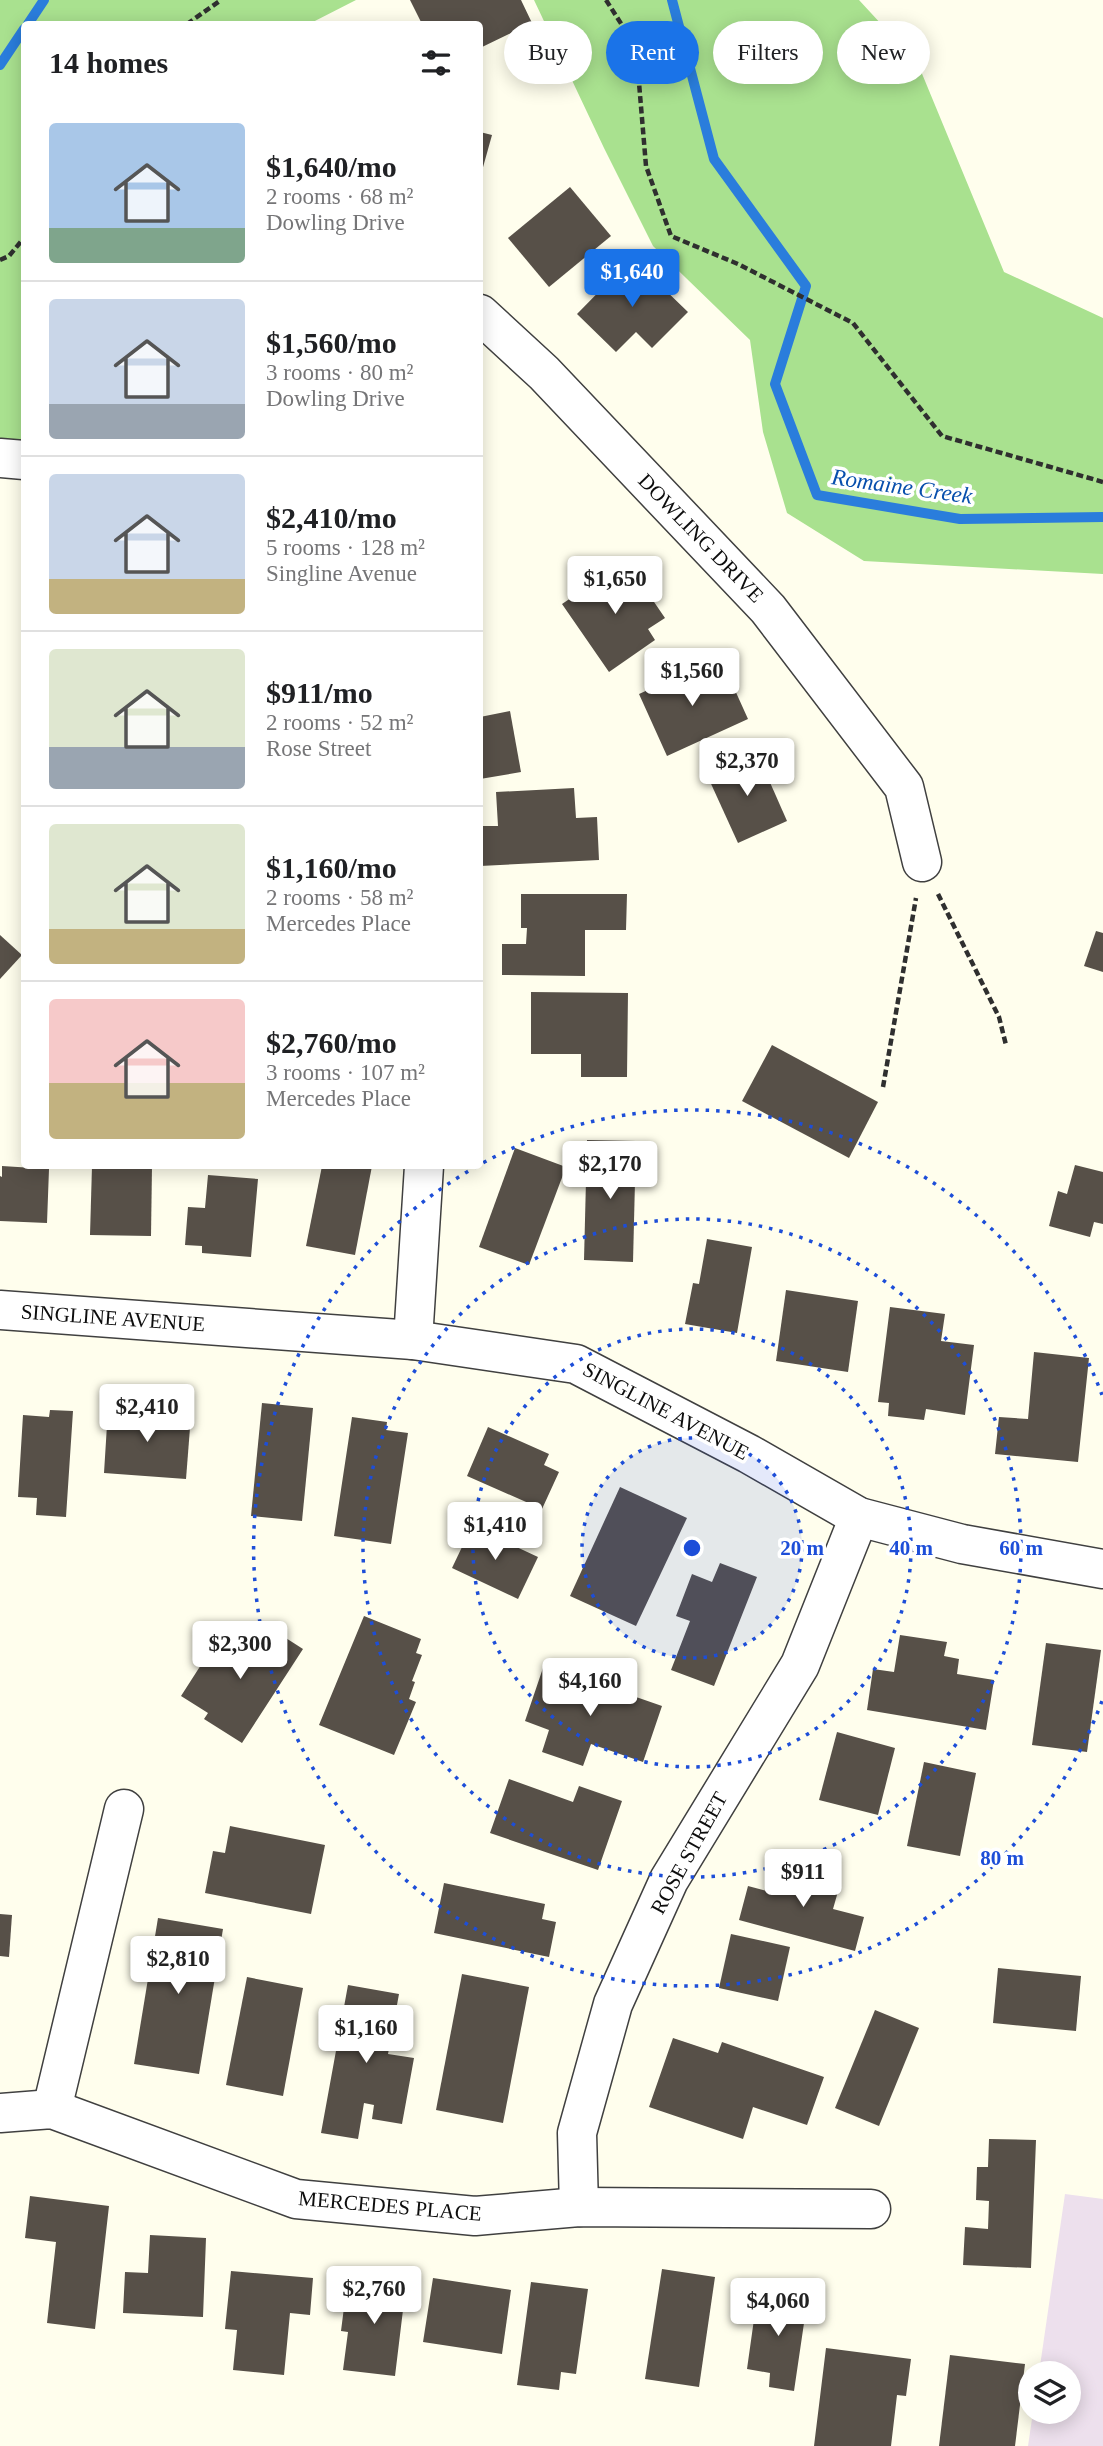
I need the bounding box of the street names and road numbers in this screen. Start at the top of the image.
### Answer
street label: DOWLING DRIVE [633,469,769,607]
street label: SINGLINE AVENUE [20,1300,206,1336]
street label: SINGLINE AVENUE [579,1357,753,1465]
street label: ROSE STREET [646,1788,733,1918]
street label: MERCEDES PLACE [297,2186,483,2226]

